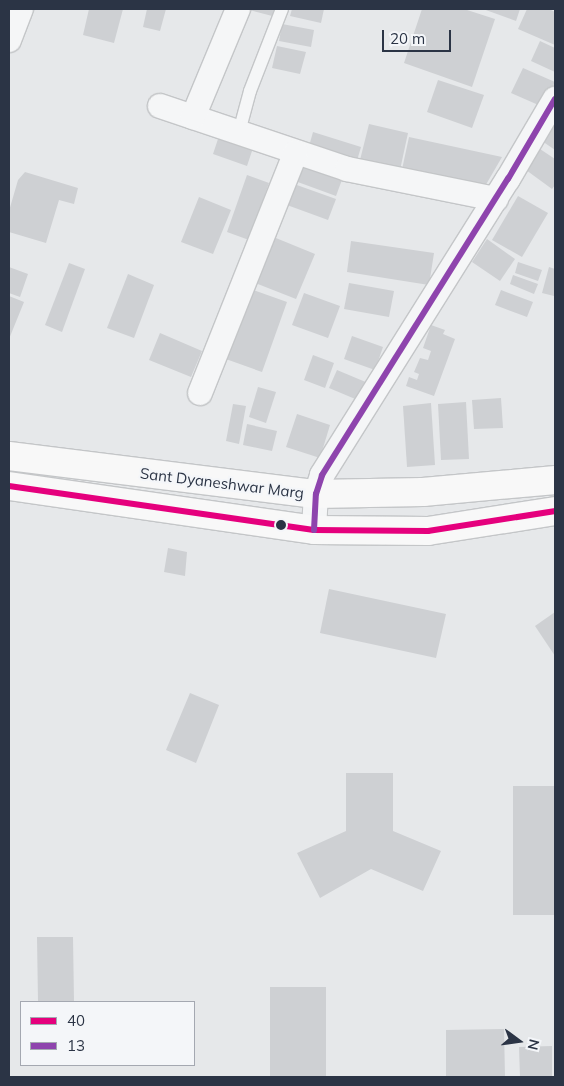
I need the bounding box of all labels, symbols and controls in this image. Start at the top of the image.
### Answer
scale bar [384,20,453,52]
text: 20 m [390,29,425,48]
street label: Sant Dyaneshwar Marg [139,464,305,502]
unlabelled marker [276,520,286,530]
legend [20,1001,195,1066]
text: 40 [67,1011,85,1030]
north arrow [494,1016,544,1066]
text: 13 [67,1036,85,1055]
text: N [524,1037,544,1052]

